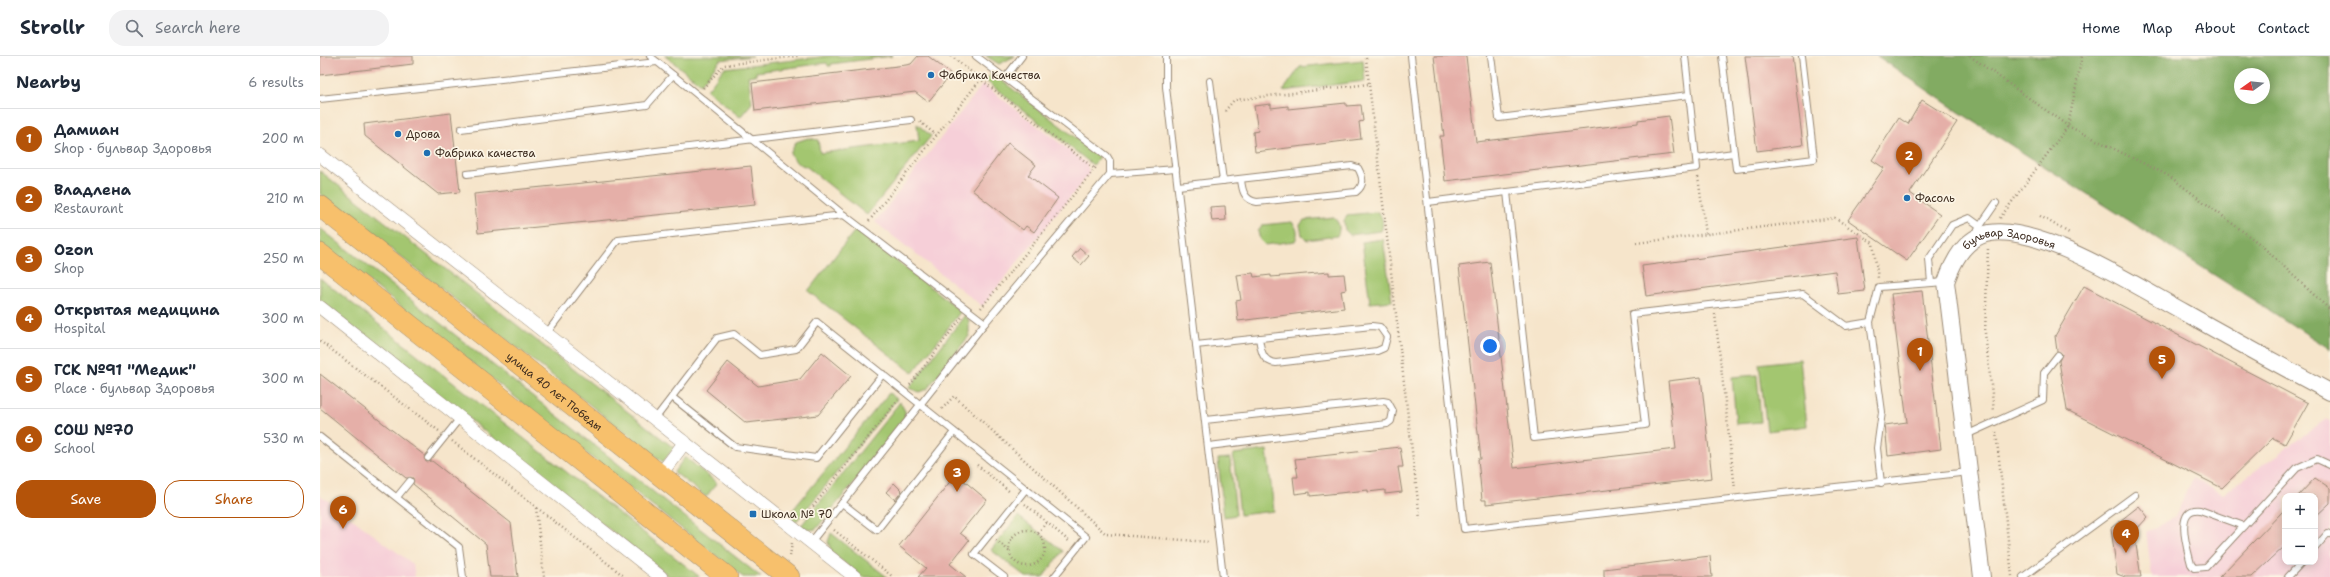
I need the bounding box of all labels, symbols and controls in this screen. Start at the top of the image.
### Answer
search box [109,10,389,46]
text: Strollr [20,15,85,40]
icon: search [123,17,145,39]
text: Search here [155,18,241,38]
text: Home [2082,19,2121,37]
text: Map [2143,19,2173,37]
text: About [2195,19,2236,37]
text: Contact [2258,19,2310,37]
place label: Фабрика Качества [939,68,1041,83]
north arrow [2234,68,2270,104]
marker: Фабрика Качества [926,70,936,80]
text: Nearby [16,71,81,93]
text: 6 results [248,74,304,91]
text: Дамиан [54,120,119,140]
place label: Дрова [406,127,440,142]
marker: Дрова [393,129,403,139]
text: 1 [26,130,32,147]
text: 200 m [262,130,304,147]
text: Shop · бульвар Здоровья [54,140,212,157]
pin: 2 [1896,142,1922,175]
place label: Фабрика качества [435,146,535,161]
marker: Фабрика качества [422,148,432,158]
text: Владлена [54,180,131,200]
text: 2 [24,190,34,207]
text: 210 m [266,190,304,207]
place label: Фасоль [1915,191,1955,206]
marker: Фасоль [1902,193,1912,203]
text: Restaurant [54,200,124,217]
text: бульвар Здоровья [1959,225,2058,253]
text: Ozon [54,240,94,260]
street label: бульвар Здоровья [1961,241,2059,259]
text: 3 [24,250,34,267]
text: 250 m [263,250,304,267]
text: Shop [54,260,84,277]
text: Открытая медицина [54,300,219,320]
text: 4 [24,310,34,327]
text: 300 m [261,310,304,327]
text: Hospital [54,320,105,337]
your location [1480,336,1500,356]
pin: 1 [1907,338,1933,371]
pin: 5 [2149,346,2175,379]
street label: улица 40 лет Победы [503,349,606,434]
text: ГСК №91 "Медик" [54,360,196,380]
text: 5 [25,370,33,387]
text: 300 m [261,370,304,387]
text: Place · бульвар Здоровья [54,380,215,397]
text: СОШ №70 [54,420,134,440]
text: 6 [24,430,34,447]
text: 530 m [263,430,304,447]
text: School [54,440,95,457]
pin: 3 [944,459,970,492]
button: Save [16,480,156,518]
button: Share [164,480,304,518]
map controls [2282,493,2318,565]
button: + [2282,493,2318,529]
pin: 6 [330,496,356,529]
place label: Школа № 70 [761,507,833,522]
marker: Школа № 70 [748,509,758,519]
pin: 4 [2113,520,2139,553]
button: − [2282,529,2318,565]

